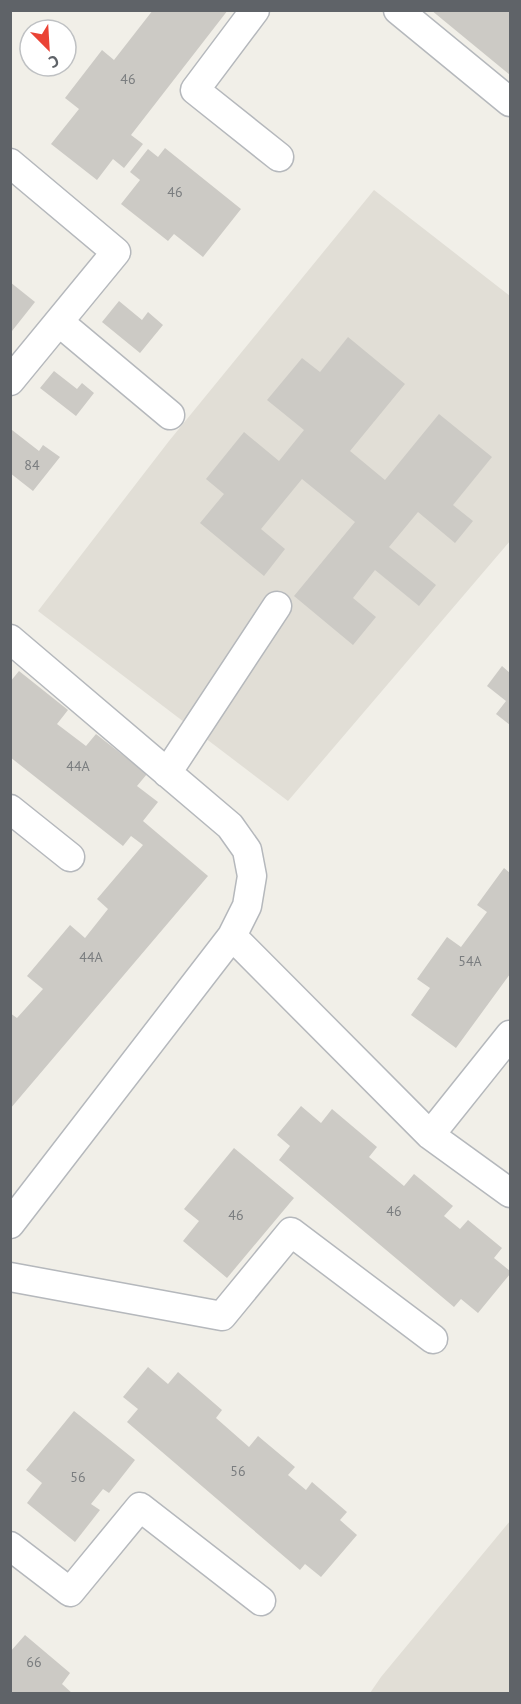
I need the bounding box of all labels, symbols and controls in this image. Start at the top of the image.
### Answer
north arrow [18,18,78,78]
text: С [46,51,62,73]
house number: 46 [120,70,136,88]
house number: 46 [167,183,183,201]
house number: 84 [24,456,40,474]
house number: 44А [66,757,91,775]
house number: 44А [79,948,104,966]
house number: 54А [458,952,483,970]
house number: 46 [386,1202,402,1220]
house number: 46 [228,1206,244,1224]
house number: 56 [230,1462,246,1480]
house number: 56 [70,1468,86,1486]
house number: 66 [26,1653,42,1671]

